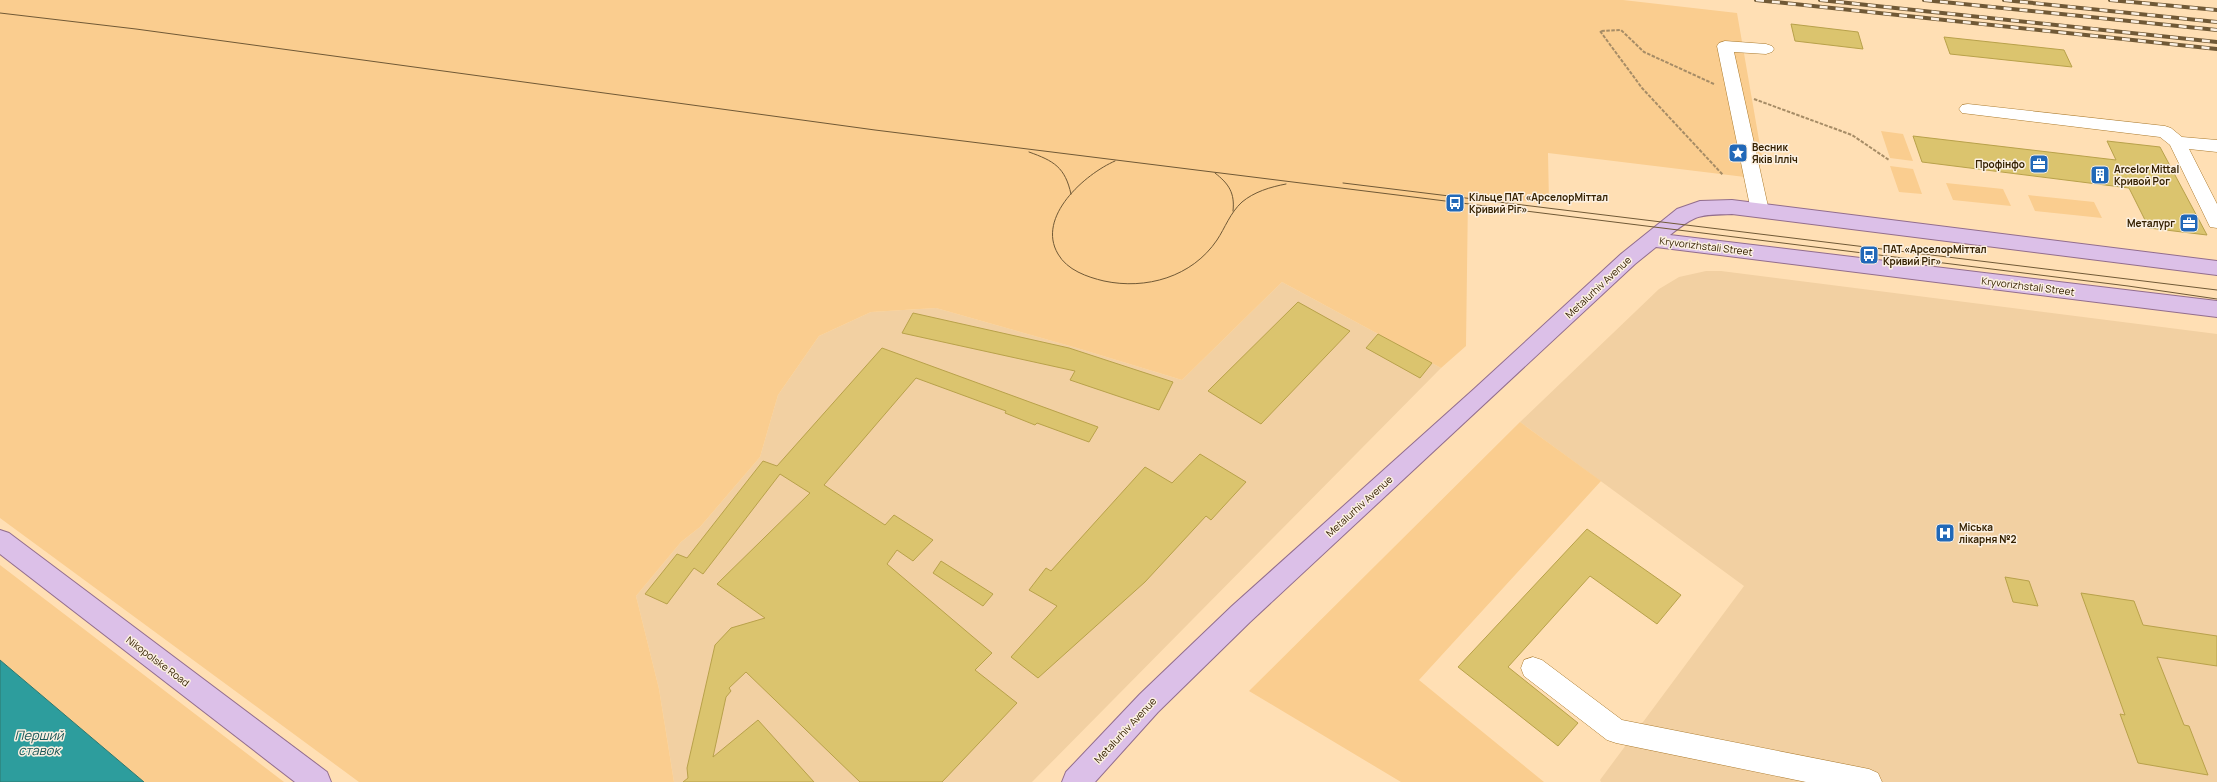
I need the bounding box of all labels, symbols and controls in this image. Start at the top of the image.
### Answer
place label: Весник Яків Ілліч [1752,140,1798,166]
place icon: Весник Яків Ілліч [1727,142,1749,164]
office icon: Профінфо [2028,153,2050,175]
place label: Профінфо [1975,157,2025,171]
place label: Arcelor Mittal Кривой Рог [2114,162,2179,188]
building icon: Arcelor Mittal Кривой Рог [2089,164,2111,186]
place label: Кільце ПАТ «АрселорМіттал Кривий Ріг» [1469,190,1608,216]
bus stop icon: Кільце ПАТ «АрселорМіттал Кривий Ріг» [1444,192,1466,214]
office icon: Металург [2178,212,2200,234]
place label: Металург [2127,216,2175,230]
street label: Kryvorizhstali Street [1659,233,1753,259]
place label: ПАТ «АрселорМіттал Кривий Ріг» [1883,242,1987,268]
bus stop icon: ПАТ «АрселорМіттал Кривий Ріг» [1858,244,1880,266]
street label: Metalurhiv Avenue [1562,253,1634,321]
street label: Kryvorizhstali Street [1981,273,2075,299]
street label: Metalurhiv Avenue [1323,472,1395,540]
place label: Міська лікарня №2 [1959,520,2017,546]
hospital icon: Міська лікарня №2 [1934,522,1956,544]
street label: Nikopolske Road [124,633,193,689]
street label: Metalurhiv Avenue [1091,694,1159,766]
water label: Перший ставок [15,726,65,759]

